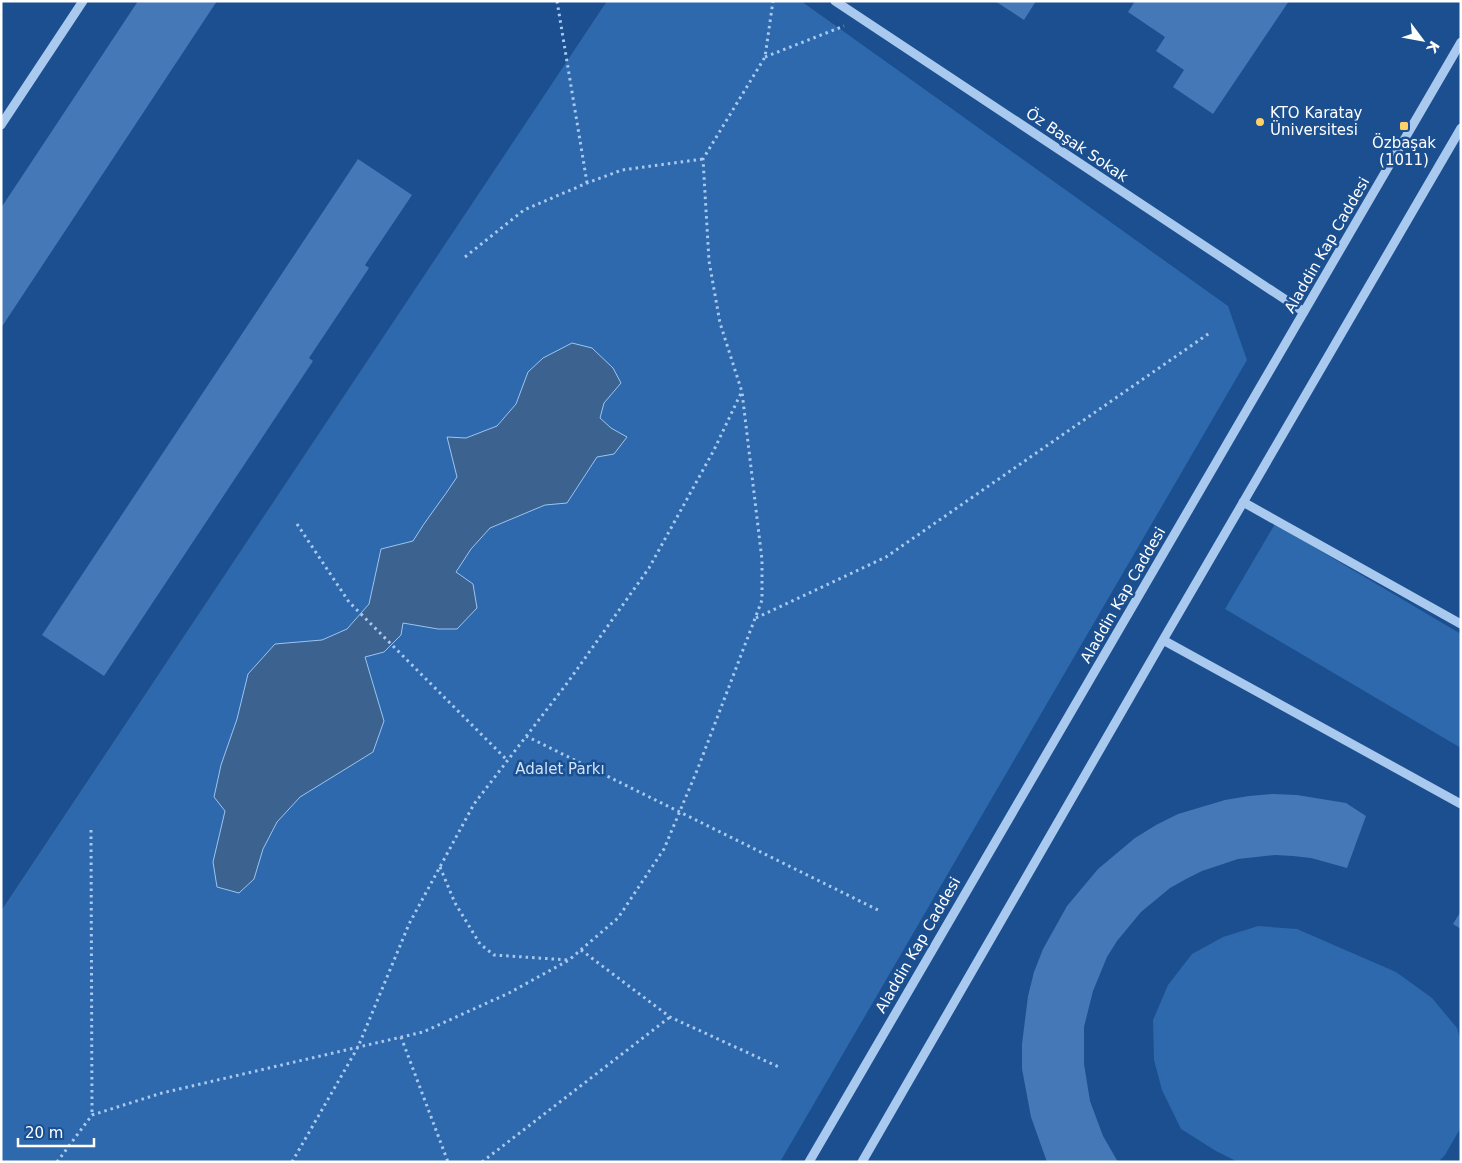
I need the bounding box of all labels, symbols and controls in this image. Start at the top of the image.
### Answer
north arrow [1397,15,1447,65]
text: K [1423,38,1443,57]
street label: Öz Başak Sokak [1022,103,1132,186]
place label: KTO Karatay Üniversitesi [1270,104,1363,139]
marker: KTO Karatay Üniversitesi [1254,116,1266,128]
marker: Özbaşak (1011) [1398,120,1410,132]
place label: Özbaşak (1011) [1372,133,1436,169]
street label: Aladdin Kap Caddesi [1281,174,1373,316]
street label: Aladdin Kap Caddesi [1077,524,1169,666]
park label: Adalet Parkı [515,760,605,778]
street label: Aladdin Kap Caddesi [872,874,964,1016]
scale bar [18,1116,94,1148]
text: 20 m [25,1124,63,1142]

